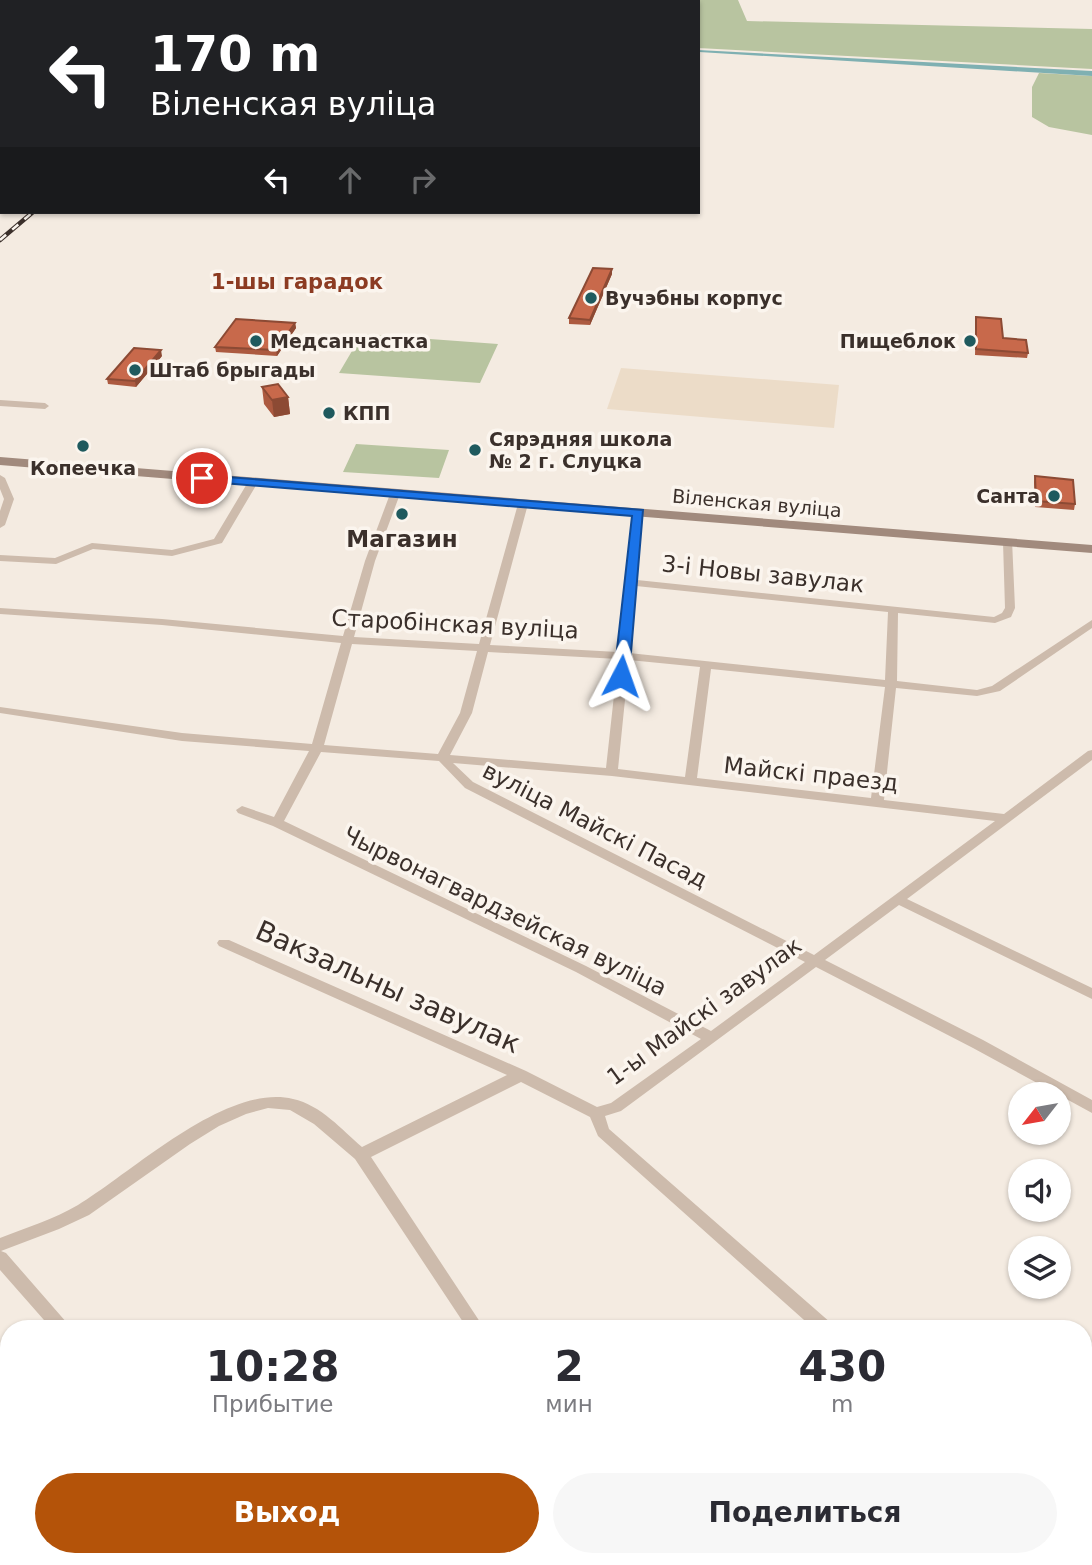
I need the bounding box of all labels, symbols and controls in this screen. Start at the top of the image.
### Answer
text: 170 m [150,26,320,83]
icon: left [35,28,126,119]
text: Віленская вуліца [150,85,436,123]
icon: left [258,161,296,199]
icon: ahead [331,161,369,199]
icon: right [404,161,442,199]
district label: 1-шы гарадок [211,270,383,294]
place label: Вучэбны корпус [605,287,783,309]
marker: Вучэбны корпус [583,290,599,306]
place label: Медсанчастка [270,330,428,352]
place label: Пищеблок [840,330,956,352]
marker: Медсанчастка [248,333,264,349]
marker: Пищеблок [962,333,978,349]
place label: Штаб брыгады [149,359,316,381]
marker: Штаб брыгады [127,362,143,378]
place label: КПП [343,402,390,424]
marker: КПП [321,405,337,421]
place label: Сярэдняя школа № 2 г. Слуцка [489,428,672,472]
marker: Копеечка [75,438,91,454]
marker: Сярэдняя школа № 2 г. Слуцка [467,442,483,458]
pin [172,448,232,508]
place label: Копеечка [30,457,136,479]
icon: arrive [183,459,221,497]
street label: Віленская вуліца [671,485,843,521]
place label: Санта [976,485,1040,507]
marker: Санта [1046,488,1062,504]
marker: Магазин [394,506,410,522]
place label: Магазин [346,526,458,552]
street label: 3-і Новы завулак [661,550,866,598]
street label: Старобінская вуліца [331,605,579,643]
position arrow [584,639,658,713]
street label: Майскі праезд [723,752,899,796]
street label: вуліца Майскі Пасад [478,757,712,893]
street label: Чырвонагвардзейская вуліца [339,821,671,1001]
street label: Вакзальны завулак [251,914,525,1060]
street label: 1-ы Майскі завулак [602,932,806,1090]
north arrow [1008,1082,1071,1144]
map controls [1008,1082,1071,1299]
button: sound [1008,1159,1071,1222]
button: layers [1008,1236,1071,1299]
text: 10:28 [206,1342,340,1391]
text: 2 [554,1342,584,1391]
text: 430 [798,1342,886,1391]
text: Прибытие [212,1391,334,1417]
text: мин [545,1391,593,1417]
text: m [831,1391,854,1417]
button: Выход [35,1473,539,1553]
button: Поделиться [553,1473,1057,1553]

